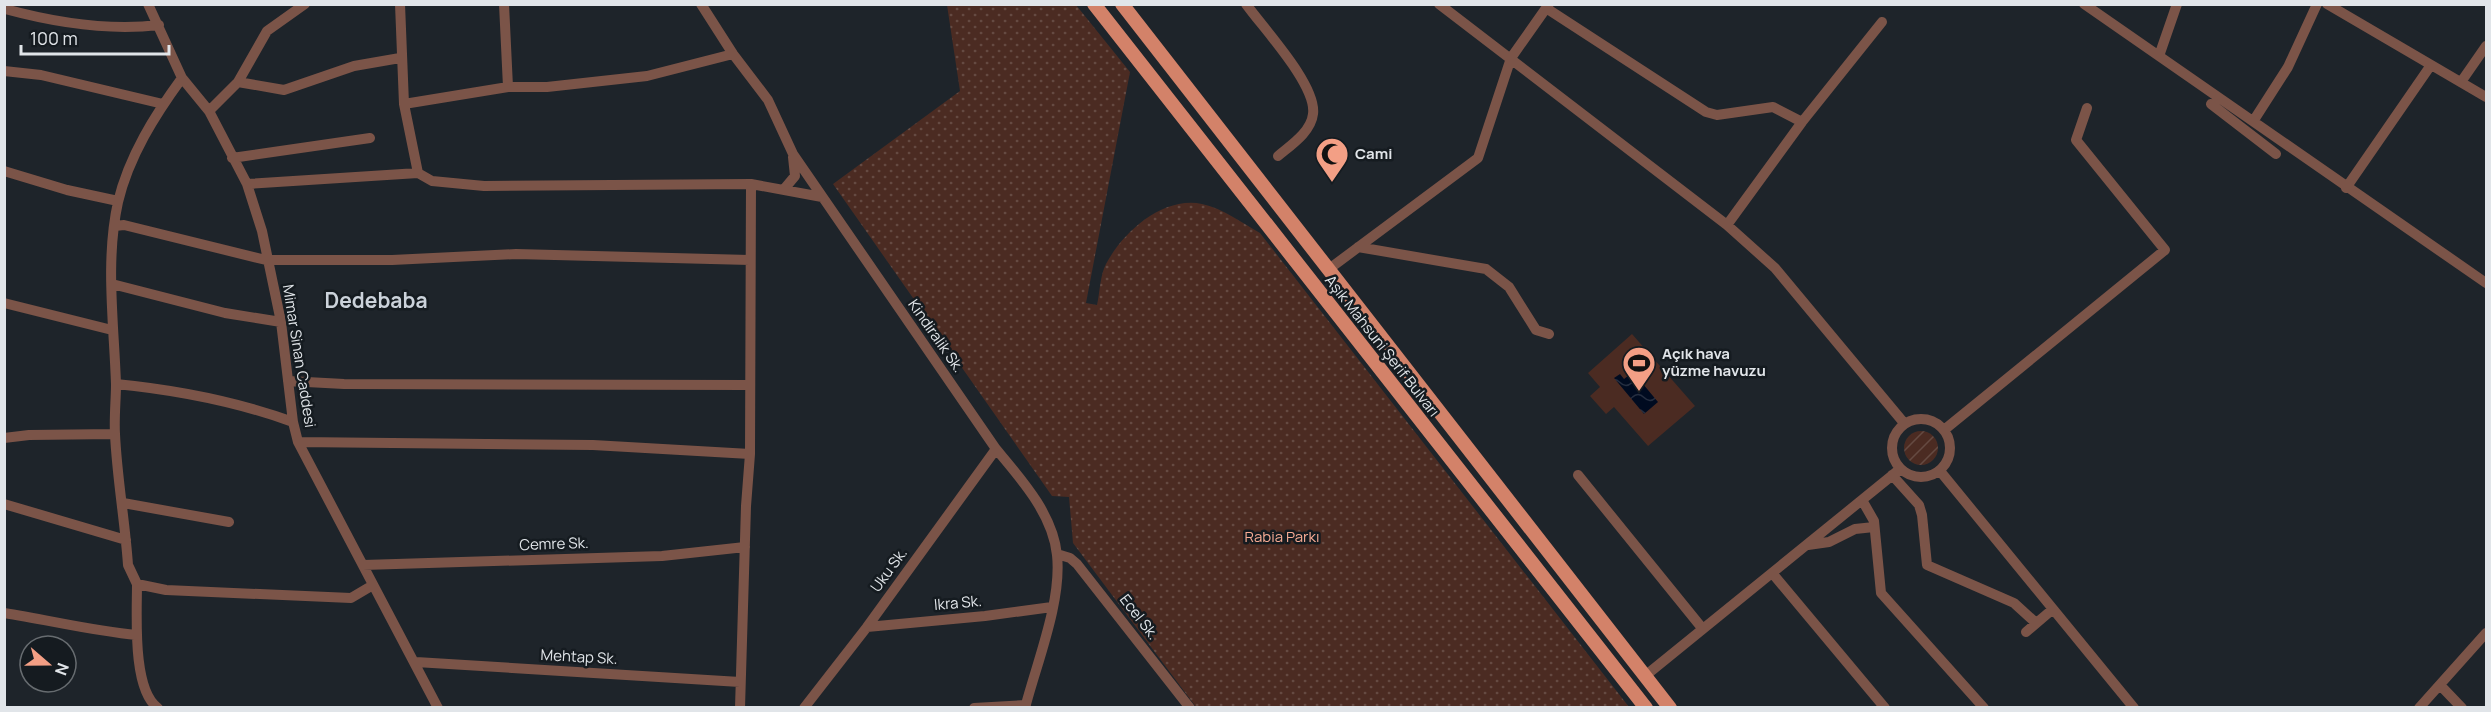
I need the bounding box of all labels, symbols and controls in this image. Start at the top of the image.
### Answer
scale bar [21,18,170,56]
text: 100 m [30,26,78,50]
mosque icon: Cami [1314,136,1350,183]
place label: Cami [1355,143,1392,164]
street label: Aşık Mahsuni Şerif Bulvarı [1320,270,1444,421]
street label: Mimar Sinan Caddesi [278,283,321,429]
district label: Dedebaba [324,286,428,314]
street label: Kindiralik Sk. [903,295,969,377]
place label: Açık hava yüzme havuzu [1662,343,1766,381]
sports icon: Açık hava yüzme havuzu [1621,345,1657,392]
park label: Rabia Parkı [1245,526,1319,547]
street label: Cemre Sk. [519,532,589,555]
street label: Uku Sk. [865,543,912,596]
street label: Ikra Sk. [933,590,983,615]
street label: Ecel Sk. [1115,590,1164,644]
north arrow [18,634,78,694]
street label: Mehtap Sk. [540,644,618,669]
text: N [50,660,74,678]

